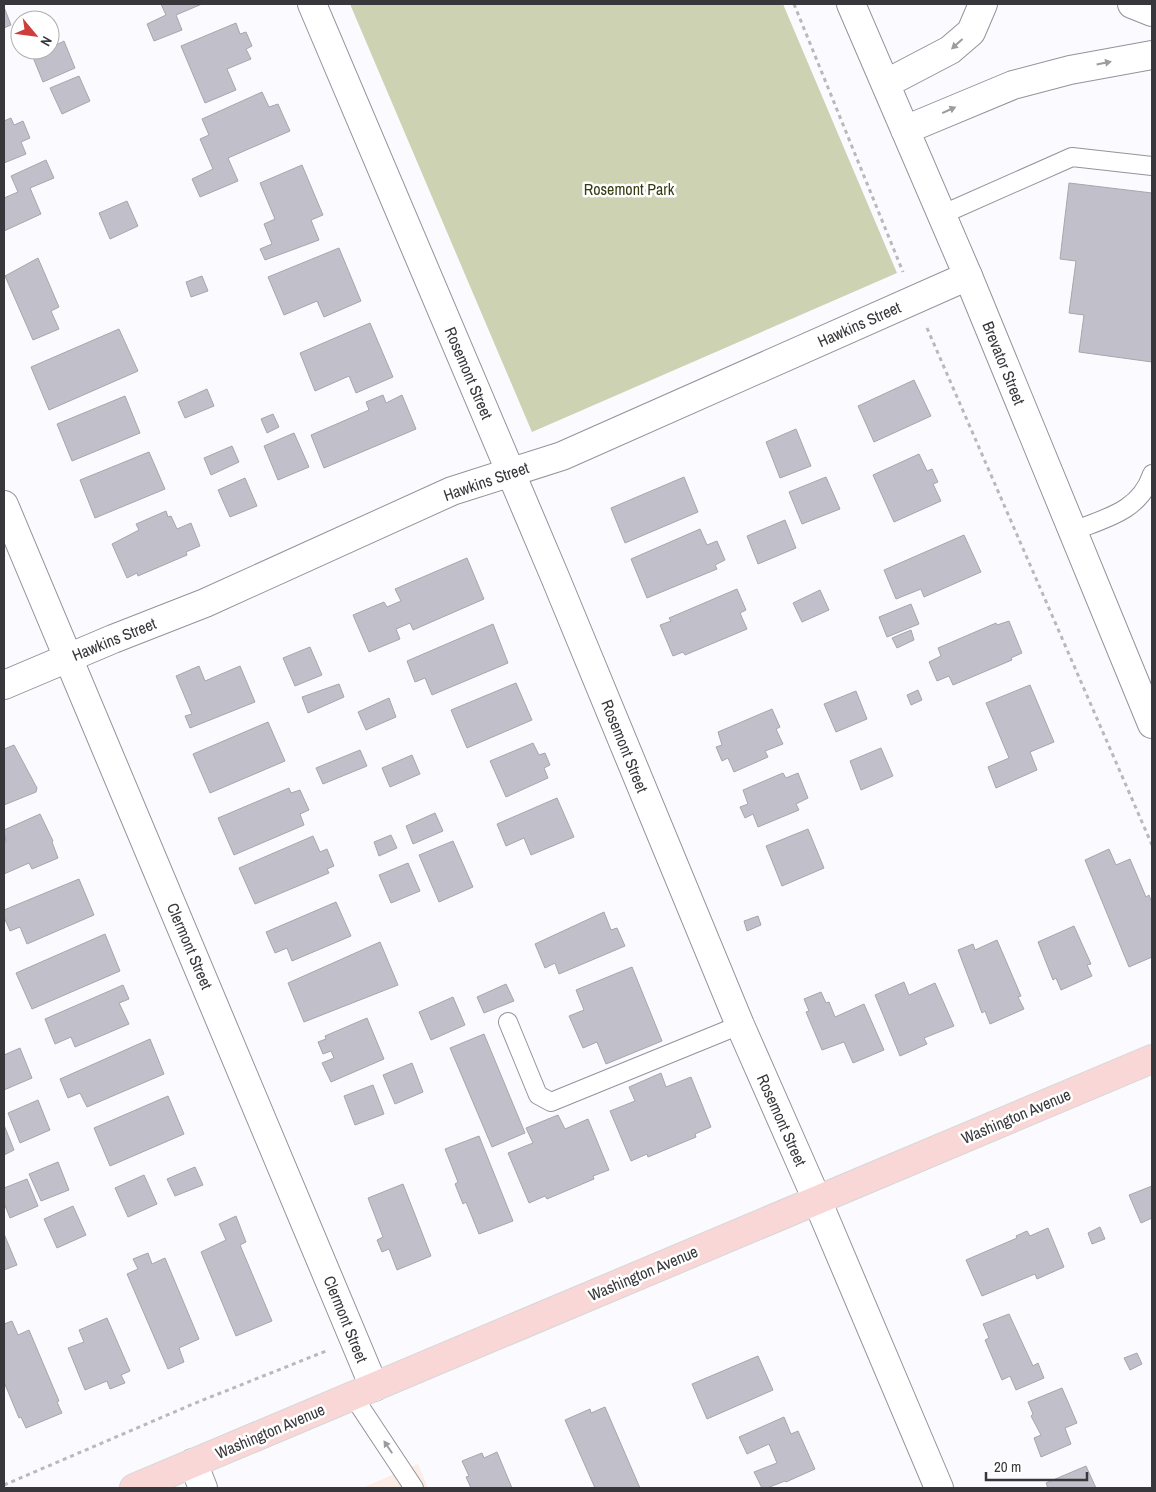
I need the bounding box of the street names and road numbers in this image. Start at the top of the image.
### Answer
street label: Hawkins Street [814,296,904,352]
street label: Brevator Street [977,318,1031,408]
street label: Rosemont Street [440,323,498,423]
street label: Hawkins Street [440,456,532,506]
street label: Hawkins Street [69,612,160,666]
street label: Rosemont Street [596,696,654,796]
street label: Clermont Street [162,899,218,993]
street label: Rosemont Street [752,1071,812,1170]
street label: Washington Avenue [958,1083,1074,1149]
street label: Washington Avenue [585,1240,701,1306]
street label: Clermont Street [319,1272,374,1366]
street label: Washington Avenue [212,1398,328,1464]

